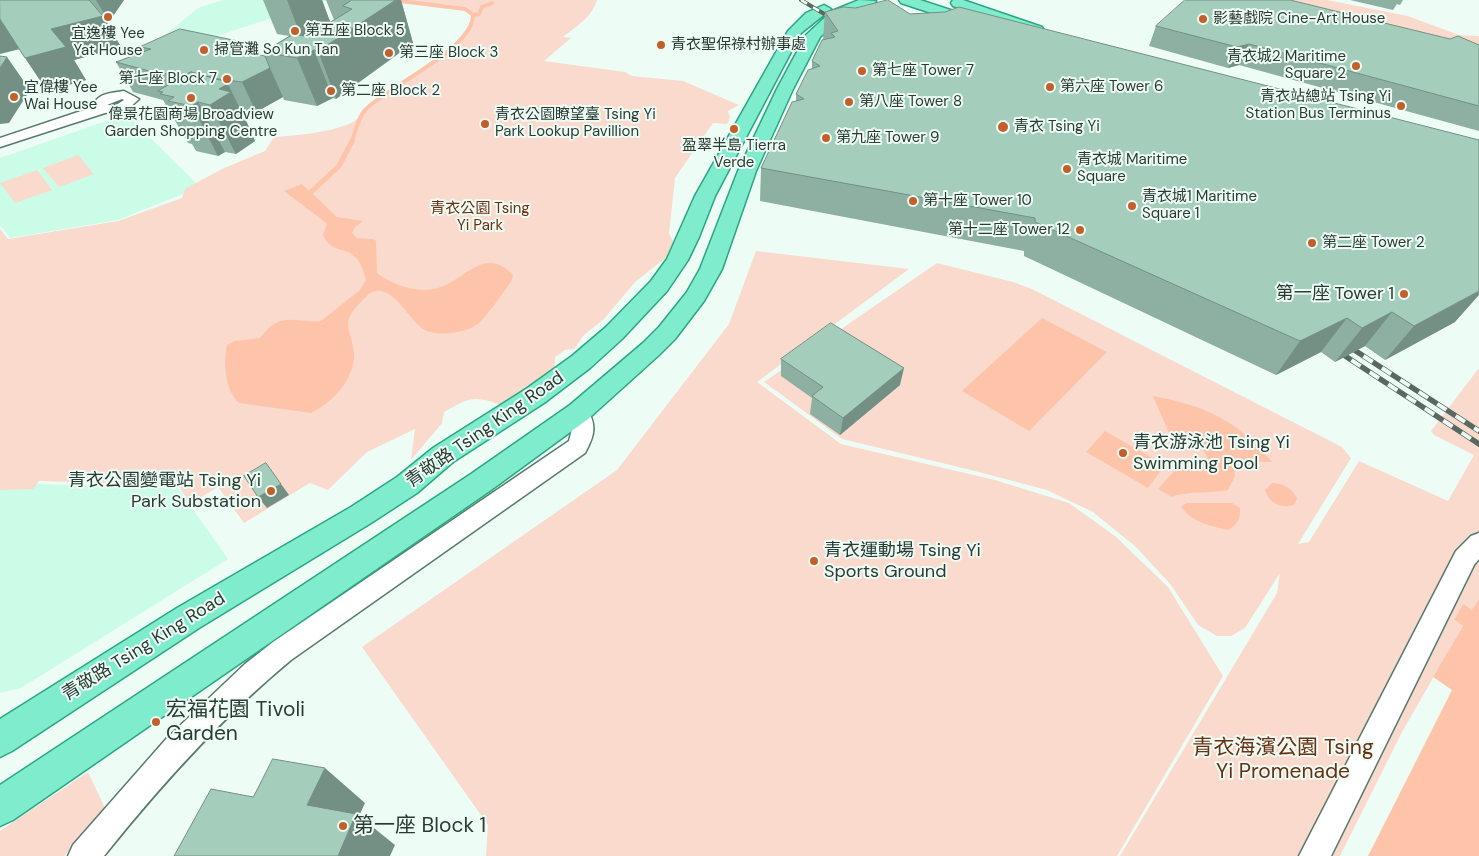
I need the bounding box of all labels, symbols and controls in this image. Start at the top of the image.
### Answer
place label: 影藝戲院 Cine-Art House [1213,10,1385,28]
marker: 宜逸樓 Yee Yat House [102,11,114,23]
marker: 影藝戲院 Cine-Art House [1197,13,1209,25]
place label: 第五座 Block 5 [305,22,405,40]
place label: 宜逸樓 Yee Yat House [71,25,145,60]
marker: 第五座 Block 5 [289,25,301,37]
place label: 青衣聖保祿村辦事處 [671,36,806,54]
marker: 青衣聖保祿村辦事處 [655,39,667,51]
place label: 掃管灘 So Kun Tan [214,41,338,59]
marker: 掃管灘 So Kun Tan [198,44,210,56]
place label: 第三座 Block 3 [399,44,498,62]
marker: 第三座 Block 3 [383,47,395,59]
place label: 青衣城2 Maritime Square 2 [1227,48,1346,83]
marker: 青衣城2 Maritime Square 2 [1350,60,1362,72]
place label: 第七座 Tower 7 [872,62,974,80]
marker: 第七座 Tower 7 [856,65,868,77]
place label: 第七座 Block 7 [119,70,217,88]
marker: 第七座 Block 7 [221,73,233,85]
place label: 第六座 Tower 6 [1060,78,1163,96]
place label: 宜偉樓 Yee Wai House [24,79,97,114]
marker: 第六座 Tower 6 [1044,81,1056,93]
place label: 第二座 Block 2 [341,82,440,100]
marker: 第二座 Block 2 [325,85,337,97]
place label: 青衣站總站 Tsing Yi Station Bus Terminus [1246,88,1391,123]
marker: 宜偉樓 Yee Wai House [8,91,20,103]
marker: 偉景花園商場 Broadview Garden Shopping Centre [185,92,197,104]
place label: 第八座 Tower 8 [859,93,962,111]
marker: 第八座 Tower 8 [843,96,855,108]
marker: 青衣站總站 Tsing Yi Station Bus Terminus [1395,100,1407,112]
place label: 偉景花園商場 Broadview Garden Shopping Centre [105,106,277,141]
place label: 青衣公園瞭望臺 Tsing Yi Park Lookup Pavillion [495,106,656,141]
marker: 青衣公園瞭望臺 Tsing Yi Park Lookup Pavillion [479,118,491,130]
place label: 青衣 Tsing Yi [1014,118,1100,136]
marker: 青衣 Tsing Yi [996,120,1010,134]
marker: 盈翠半島 Tierra Verde [728,123,740,135]
place label: 第九座 Tower 9 [836,129,939,147]
marker: 第九座 Tower 9 [820,132,832,144]
place label: 盈翠半島 Tierra Verde [682,137,786,172]
place label: 青衣城 Maritime Square [1077,151,1187,186]
marker: 青衣城 Maritime Square [1061,163,1073,175]
place label: 青衣城1 Maritime Square 1 [1142,188,1257,223]
place label: 第十座 Tower 10 [923,192,1032,210]
marker: 第十座 Tower 10 [907,195,919,207]
park label: 青衣公園 Tsing Yi Park [430,200,530,235]
marker: 青衣城1 Maritime Square 1 [1126,200,1138,212]
place label: 第十二座 Tower 12 [948,221,1070,239]
marker: 第十二座 Tower 12 [1074,224,1086,236]
place label: 第二座 Tower 2 [1322,234,1425,252]
marker: 第二座 Tower 2 [1306,237,1318,249]
place label: 第一座 Tower 1 [1276,283,1394,305]
marker: 第一座 Tower 1 [1398,288,1410,300]
street label: 青敬路 Tsing King Road [402,367,568,493]
place label: 青衣游泳池 Tsing Yi Swimming Pool [1133,432,1290,474]
marker: 青衣游泳池 Tsing Yi Swimming Pool [1117,447,1129,459]
place label: 青衣公園變電站 Tsing Yi Park Substation [68,470,261,512]
marker: 青衣公園變電站 Tsing Yi Park Substation [265,485,277,497]
place label: 青衣運動場 Tsing Yi Sports Ground [824,540,981,582]
marker: 青衣運動場 Tsing Yi Sports Ground [808,555,820,567]
street label: 青敬路 Tsing King Road [59,588,229,706]
place label: 宏福花園 Tivoli Garden [166,697,305,747]
marker: 宏福花園 Tivoli Garden [150,716,162,728]
park label: 青衣海濱公園 Tsing Yi Promenade [1192,735,1374,785]
place label: 第一座 Block 1 [353,813,486,839]
marker: 第一座 Block 1 [337,820,349,832]

